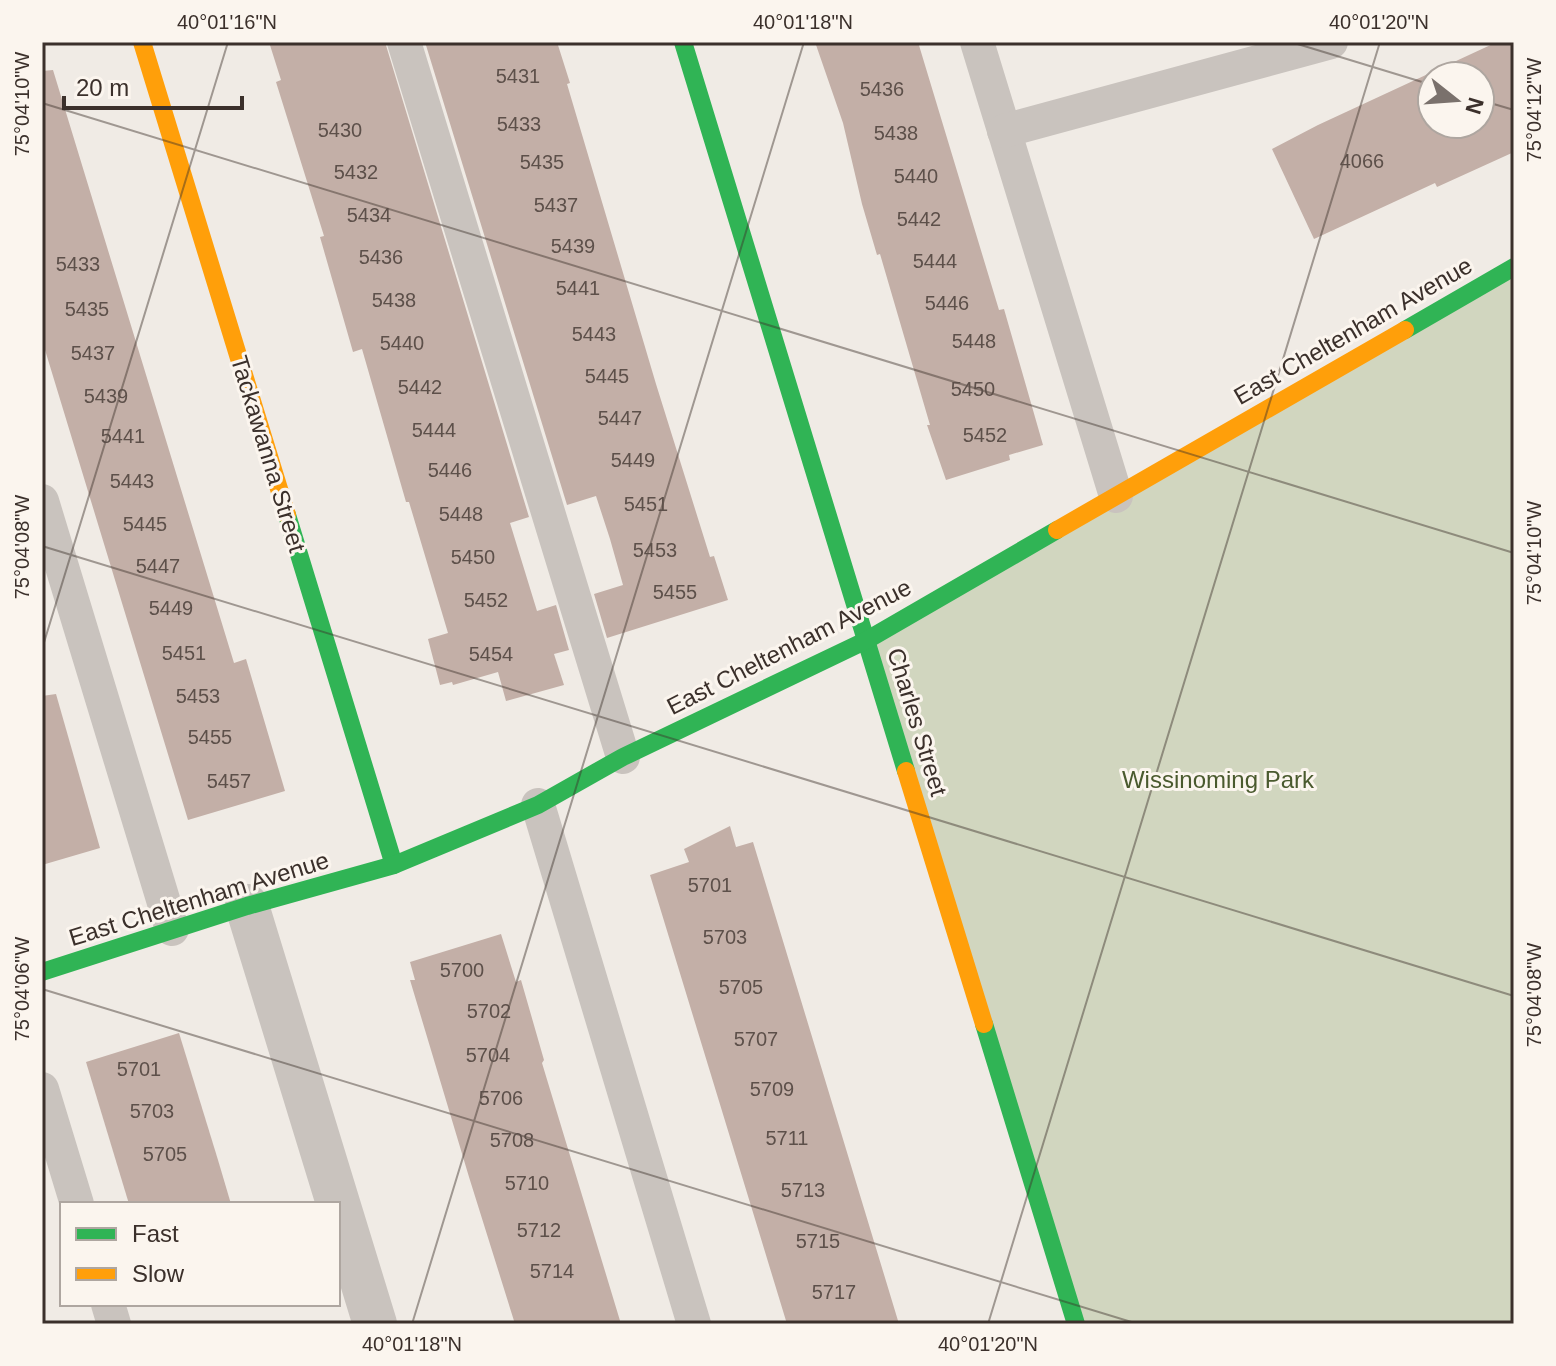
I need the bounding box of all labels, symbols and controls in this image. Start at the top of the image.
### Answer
text: 40°01'16"N [177,11,277,33]
text: 40°01'18"N [753,11,853,33]
text: 40°01'20"N [1329,11,1429,33]
text: 75°04'10"W [11,52,33,156]
text: 75°04'12"W [1523,58,1545,162]
scale bar [64,60,242,110]
north arrow [1416,60,1496,140]
house number: 5431 [496,65,540,87]
text: 20 m [76,74,129,101]
house number: 5436 [860,78,904,100]
text: N [1460,94,1489,117]
house number: 5433 [497,113,541,135]
house number: 5430 [318,119,362,141]
house number: 5438 [874,122,918,144]
house number: 4066 [1340,150,1384,172]
house number: 5435 [520,151,564,173]
house number: 5432 [334,161,378,183]
house number: 5440 [894,165,938,187]
house number: 5437 [534,194,578,216]
house number: 5434 [347,204,391,226]
house number: 5442 [897,208,941,230]
house number: 5439 [551,235,595,257]
house number: 5436 [359,246,403,268]
house number: 5444 [913,250,957,272]
street label: East Cheltenham Avenue [1229,251,1477,410]
house number: 5433 [56,253,100,275]
house number: 5441 [556,277,600,299]
house number: 5438 [372,289,416,311]
house number: 5446 [925,292,969,314]
house number: 5435 [65,298,109,320]
house number: 5443 [572,323,616,345]
house number: 5448 [952,330,996,352]
house number: 5440 [380,332,424,354]
house number: 5437 [71,342,115,364]
street label: Tackawanna Street [226,352,311,556]
house number: 5445 [585,365,629,387]
house number: 5442 [398,376,442,398]
house number: 5450 [951,378,995,400]
house number: 5439 [84,385,128,407]
house number: 5447 [598,407,642,429]
house number: 5444 [412,419,456,441]
house number: 5452 [963,424,1007,446]
house number: 5441 [101,425,145,447]
house number: 5449 [611,449,655,471]
house number: 5446 [428,459,472,481]
house number: 5443 [110,470,154,492]
house number: 5451 [624,493,668,515]
text: 75°04'08"W [11,495,33,599]
text: 75°04'10"W [1523,501,1545,605]
house number: 5448 [439,503,483,525]
house number: 5445 [123,513,167,535]
house number: 5453 [633,539,677,561]
house number: 5450 [451,546,495,568]
house number: 5447 [136,555,180,577]
street label: East Cheltenham Avenue [662,573,915,720]
house number: 5455 [653,581,697,603]
house number: 5452 [464,589,508,611]
house number: 5449 [149,597,193,619]
house number: 5451 [162,642,206,664]
house number: 5454 [469,643,513,665]
street label: Charles Street [882,645,953,799]
house number: 5453 [176,685,220,707]
house number: 5455 [188,726,232,748]
park label: Wissinoming Park [1122,766,1315,793]
house number: 5457 [207,770,251,792]
street label: East Cheltenham Avenue [66,846,332,951]
house number: 5701 [688,874,732,896]
house number: 5703 [703,926,747,948]
text: 75°04'06"W [11,937,33,1041]
text: 75°04'08"W [1523,943,1545,1047]
house number: 5700 [440,959,484,981]
house number: 5705 [719,976,763,998]
house number: 5702 [467,1000,511,1022]
house number: 5707 [734,1028,778,1050]
house number: 5704 [466,1044,510,1066]
house number: 5701 [117,1058,161,1080]
house number: 5709 [750,1078,794,1100]
house number: 5706 [479,1087,523,1109]
house number: 5703 [130,1100,174,1122]
house number: 5711 [765,1127,809,1149]
house number: 5708 [490,1129,534,1151]
house number: 5705 [143,1143,187,1165]
house number: 5710 [505,1172,549,1194]
house number: 5713 [781,1179,825,1201]
legend [60,1202,340,1306]
house number: 5712 [517,1219,561,1241]
text: Fast [132,1220,179,1247]
house number: 5715 [796,1230,840,1252]
text: Slow [132,1260,185,1287]
house number: 5714 [530,1260,574,1282]
house number: 5717 [812,1281,856,1303]
text: 40°01'18"N [362,1333,462,1355]
text: 40°01'20"N [938,1333,1038,1355]

